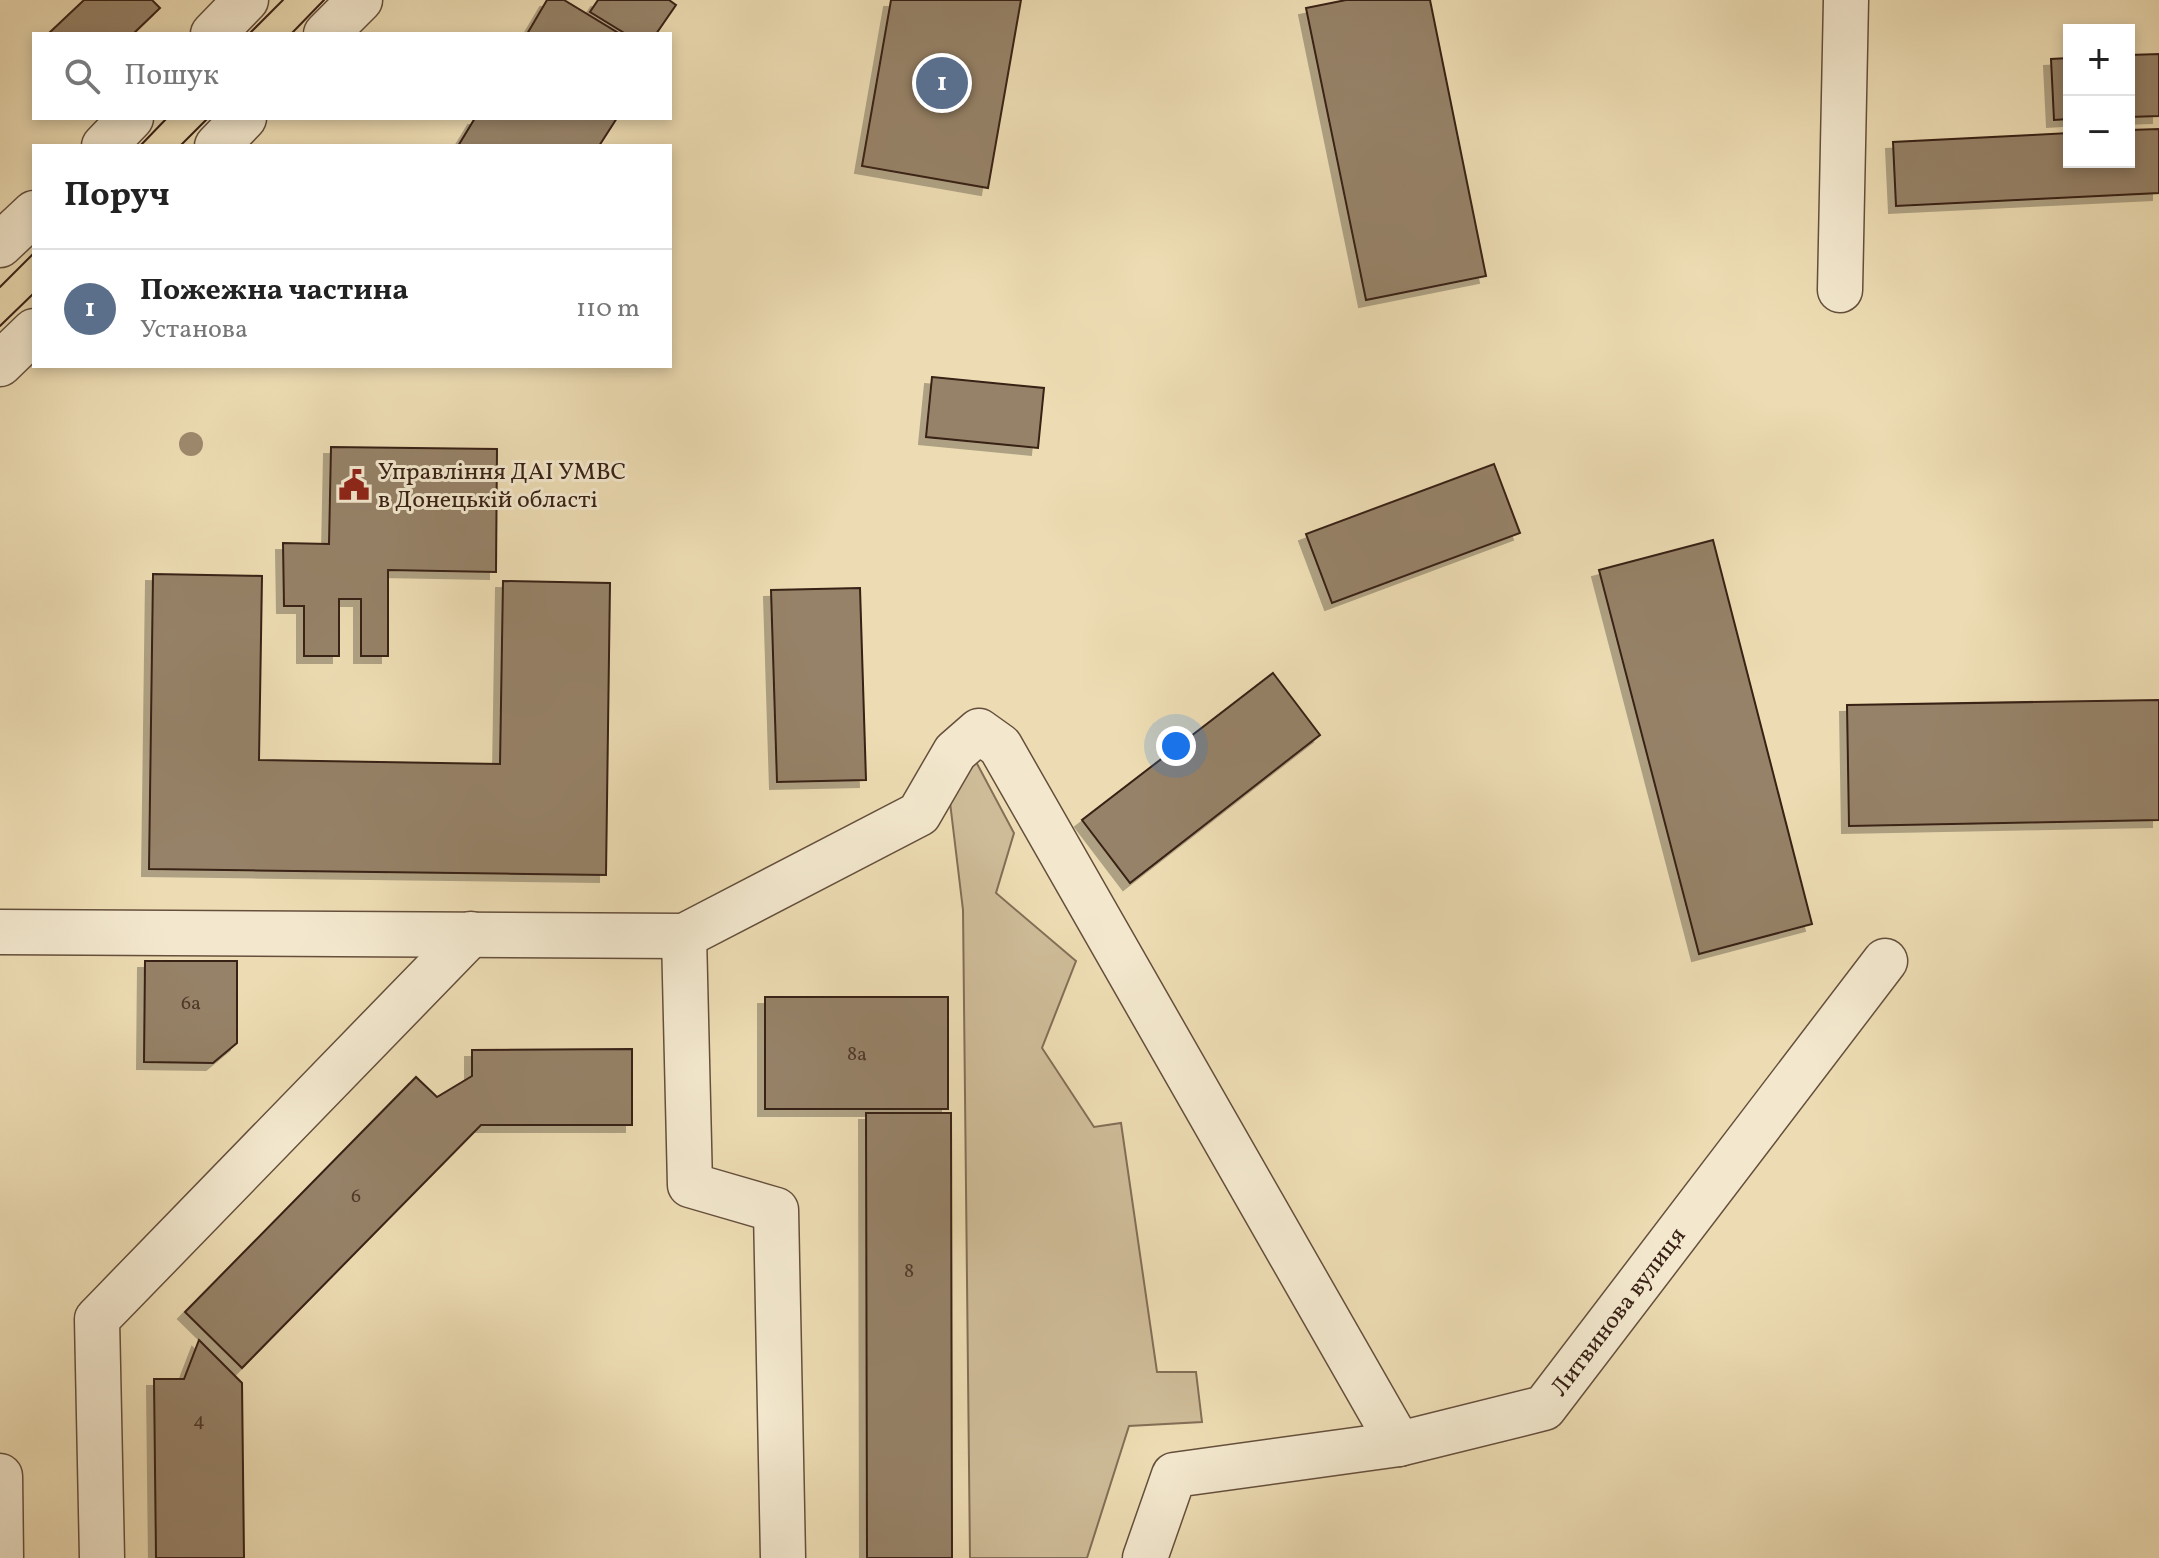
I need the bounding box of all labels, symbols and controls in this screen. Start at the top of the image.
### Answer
map controls [2063,24,2135,168]
button: + [2063,24,2135,96]
search box [32,32,672,120]
pin: 1 [916,53,968,113]
icon: search [60,54,104,98]
text: Пошук [124,55,219,97]
button: − [2063,96,2135,168]
text: Поруч [64,173,170,220]
text: Пожежна частина [140,270,409,312]
text: 1 [85,291,95,327]
text: 110 m [576,291,640,327]
text: Установа [140,312,248,348]
place label: Управління ДАІ УМВС в Донецькій області [378,456,626,518]
public building icon: Управління ДАІ УМВС в Донецькій області [337,468,371,502]
your location [1156,726,1196,766]
house number: 6а [181,990,201,1018]
house number: 8а [847,1041,867,1069]
house number: 6 [351,1183,361,1211]
street label: Литвинова вулиця [1544,1221,1695,1404]
house number: 8 [904,1258,914,1286]
house number: 4 [193,1407,205,1435]

